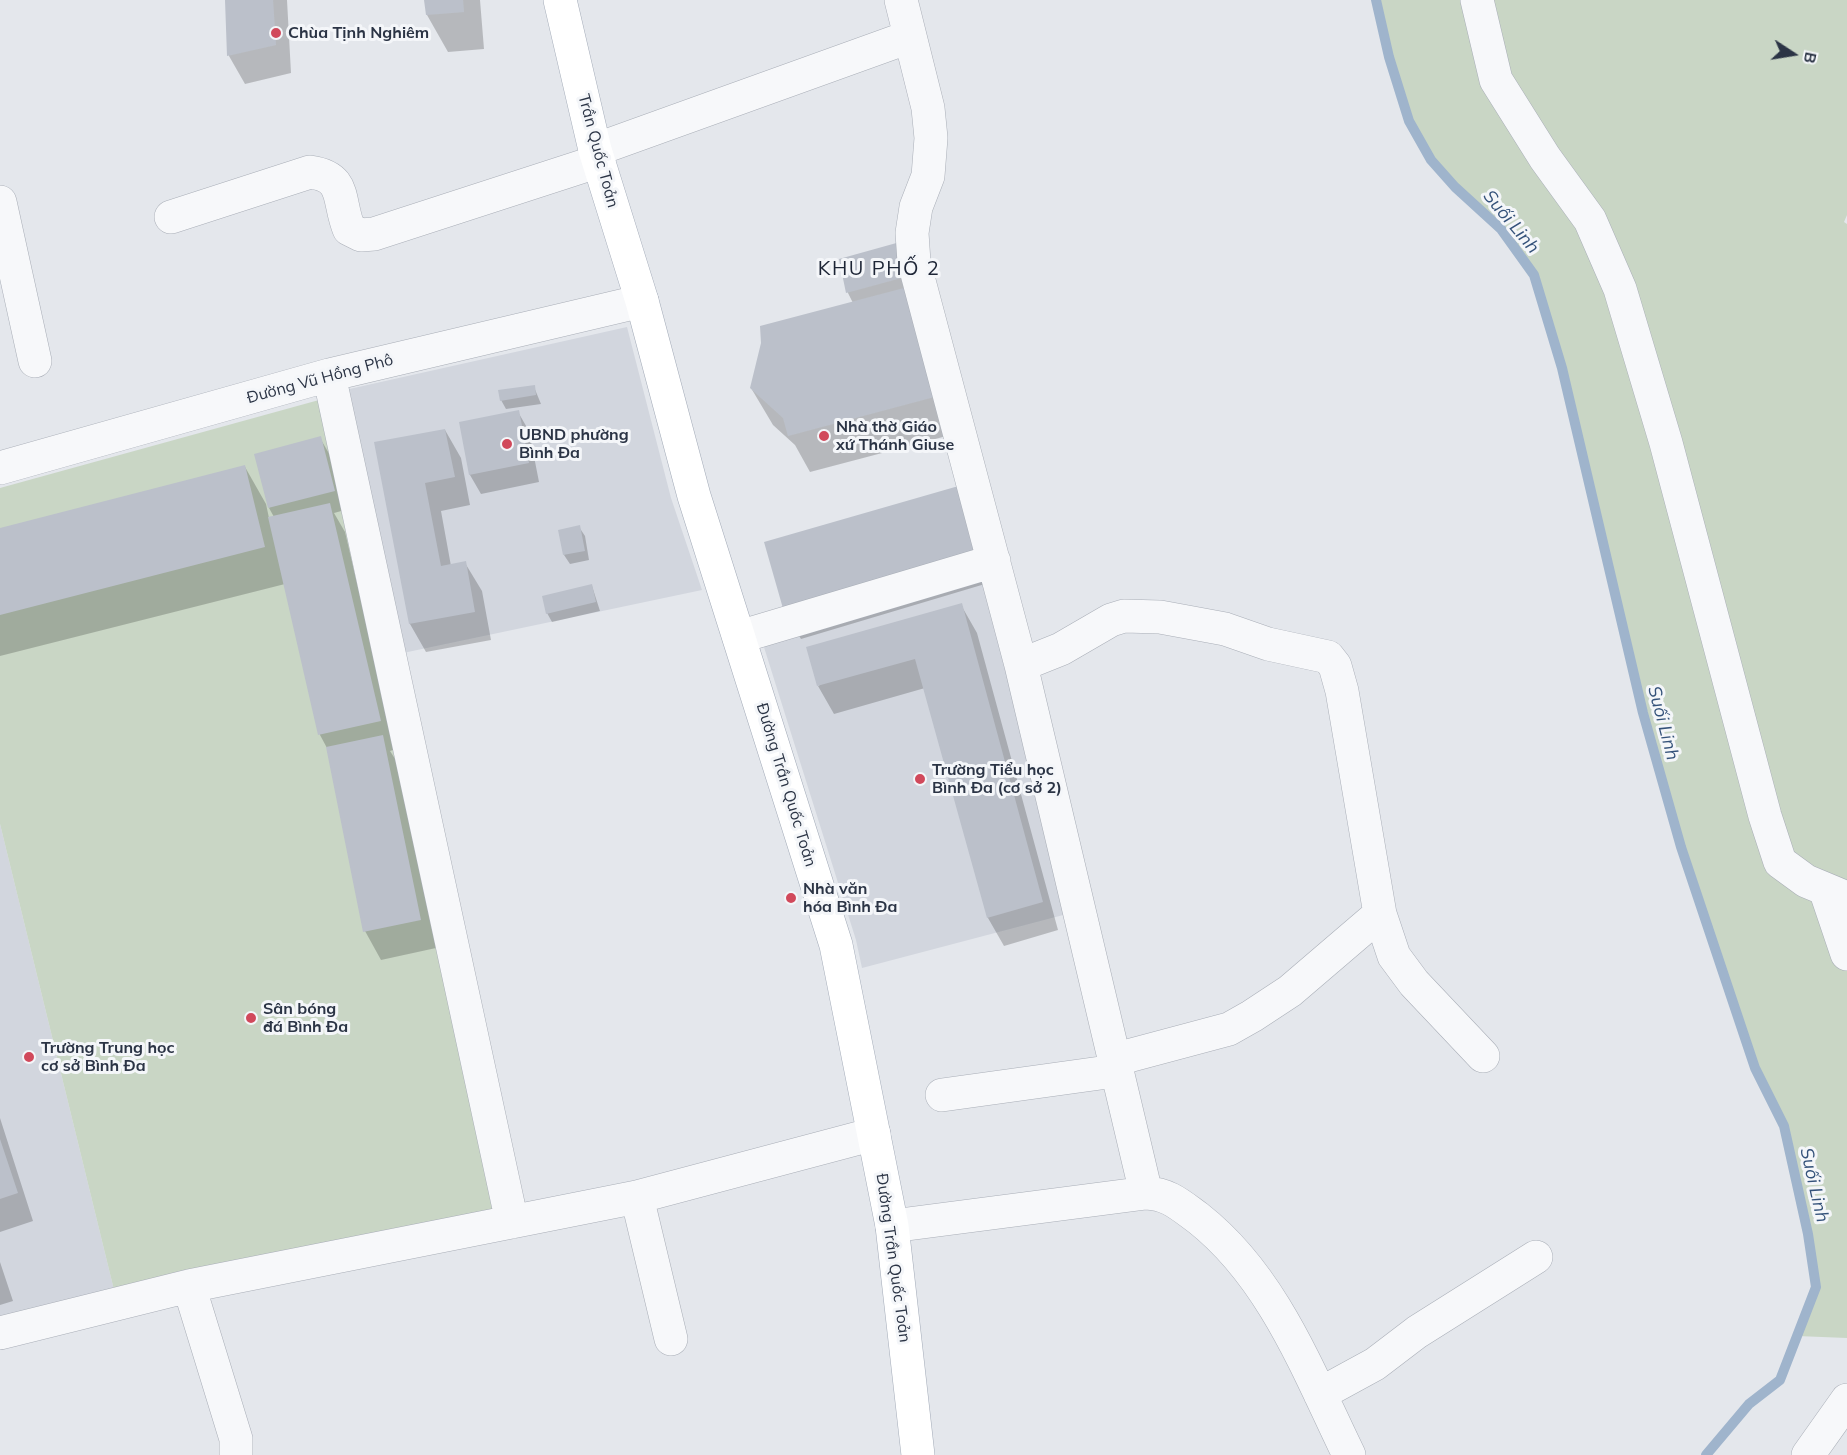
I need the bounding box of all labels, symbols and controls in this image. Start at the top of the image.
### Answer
place label: Chùa Tịnh Nghiêm [288,23,429,43]
north arrow [1763,24,1823,84]
marker: Chùa Tịnh Nghiêm [269,26,283,40]
text: B [1800,50,1822,65]
street label: Trần Quốc Toản [574,92,622,210]
water label: Suối Linh [1478,186,1544,258]
district label: KHU PHỐ 2 [818,257,940,281]
street label: Đường Vũ Hồng Phô [245,350,395,408]
place label: Nhà thờ Giáo xứ Thánh Giuse [836,417,954,455]
place label: UBND phường Bình Đa [519,425,629,463]
marker: Nhà thờ Giáo xứ Thánh Giuse [817,429,831,443]
marker: UBND phường Bình Đa [500,437,514,451]
water label: Suối Linh [1643,683,1683,763]
street label: Đường Trần Quốc Toản [752,701,820,869]
place label: Trường Tiểu học Bình Đa (cơ sở 2) [932,760,1062,798]
marker: Trường Tiểu học Bình Đa (cơ sở 2) [913,772,927,786]
place label: Nhà văn hóa Bình Đa [803,879,897,917]
marker: Nhà văn hóa Bình Đa [784,891,798,905]
place label: Sân bóng đá Bình Đa [263,999,348,1037]
marker: Sân bóng đá Bình Đa [244,1011,258,1025]
place label: Trường Trung học cơ sở Bình Đa [41,1038,175,1076]
marker: Trường Trung học cơ sở Bình Đa [22,1050,36,1064]
water label: Suối Linh [1795,1146,1833,1224]
street label: Đường Trần Quốc Toản [872,1172,914,1344]

